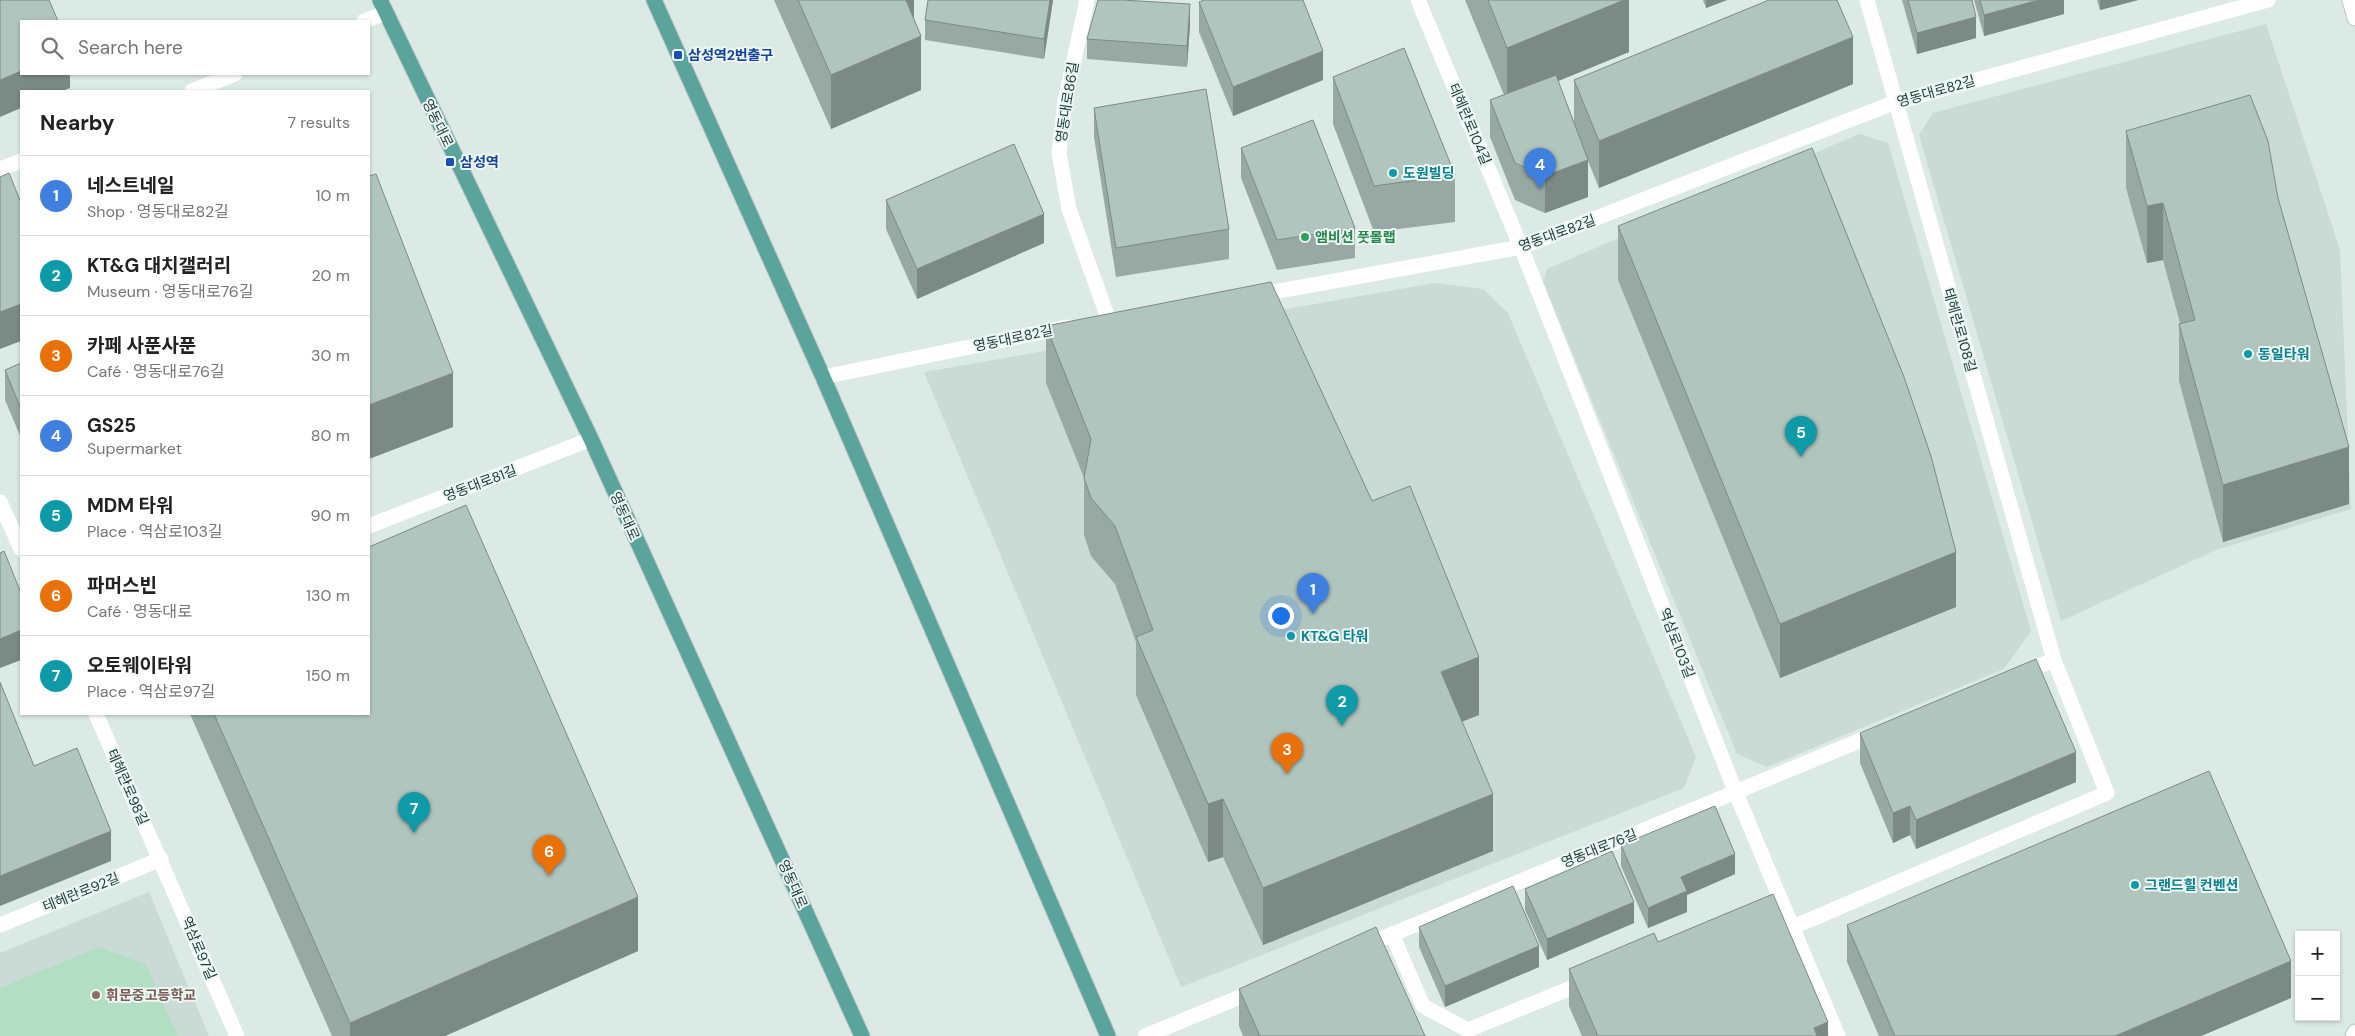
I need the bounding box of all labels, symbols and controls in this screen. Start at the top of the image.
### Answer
search box [20,20,370,75]
icon: search [38,34,66,62]
text: Search here [78,35,183,60]
place label: 삼성역2번출구 [688,46,773,64]
marker: 삼성역2번출구 [672,49,684,61]
street label: 영동대로86길 [1052,60,1082,144]
street label: 영동대로82길 [1895,71,1977,111]
street label: 테헤란로104길 [1445,81,1495,167]
street label: 영동대로 [419,96,457,150]
text: Nearby [40,109,114,137]
text: 7 results [287,112,350,133]
pin: 4 [1524,148,1556,189]
place label: 삼성역 [460,153,499,171]
marker: 삼성역 [444,156,456,168]
place label: 도원빌딩 [1403,164,1455,182]
marker: 도원빌딩 [1387,167,1399,179]
text: 네스트네일 [87,173,174,198]
text: 1 [53,185,59,206]
text: 10 m [316,185,350,206]
text: Shop · 영동대로82길 [87,201,229,222]
street label: 영동대로82길 [1516,211,1598,255]
place label: 앰비션 풋볼랩 [1315,228,1396,246]
marker: 앰비션 풋볼랩 [1299,231,1311,243]
text: KT&G 대치갤러리 [87,253,231,278]
text: 2 [51,265,61,286]
text: 20 m [311,265,350,286]
text: Museum · 영동대로76길 [87,281,254,302]
street label: 테헤란로108길 [1939,286,1981,374]
street label: 영동대로82길 [972,321,1054,355]
text: 카페 사푼사푼 [87,333,196,358]
text: 3 [51,345,61,366]
text: 30 m [311,345,350,366]
place label: 동일타워 [2258,345,2310,363]
marker: 동일타워 [2242,348,2254,360]
text: Café · 영동대로76길 [87,361,225,382]
text: GS25 [87,413,136,438]
pin: 5 [1785,416,1817,457]
text: 4 [51,425,61,446]
text: 80 m [311,425,350,446]
text: Supermarket [87,438,182,459]
street label: 영동대로81길 [441,461,519,505]
street label: 영동대로 [606,489,644,543]
text: MDM 타워 [87,493,174,518]
text: 5 [51,505,61,526]
text: 90 m [310,505,350,526]
text: Place · 역삼로103길 [87,521,223,542]
text: 파머스빈 [87,573,157,598]
pin: 1 [1297,573,1329,614]
text: 6 [51,585,61,606]
text: 130 m [306,585,350,606]
text: Café · 영동대로 [87,601,192,622]
your location [1268,603,1294,629]
street label: 역삼로103길 [1655,605,1699,681]
place label: KT&G 타워 [1301,627,1369,645]
marker: KT&G 타워 [1285,630,1297,642]
text: 오토웨이타워 [87,653,192,678]
text: 7 [52,665,60,686]
text: 150 m [306,665,350,686]
text: Place · 역삼로97길 [87,681,216,702]
pin: 2 [1326,685,1358,726]
pin: 3 [1271,733,1303,774]
street label: 테헤란로98길 [103,746,153,828]
pin: 7 [398,792,430,833]
street label: 영동대로76길 [1558,825,1640,871]
pin: 6 [533,835,565,876]
street label: 영동대로 [774,857,812,911]
street label: 테헤란로92길 [40,868,122,916]
place label: 그랜드힐 컨벤션 [2145,876,2238,894]
marker: 그랜드힐 컨벤션 [2129,879,2141,891]
street label: 역삼로97길 [178,913,220,983]
map controls [2295,931,2340,1021]
button: + [2295,931,2340,976]
button: − [2295,976,2340,1021]
place label: 휘문중고등학교 [106,986,196,1004]
marker: 휘문중고등학교 [90,989,102,1001]

